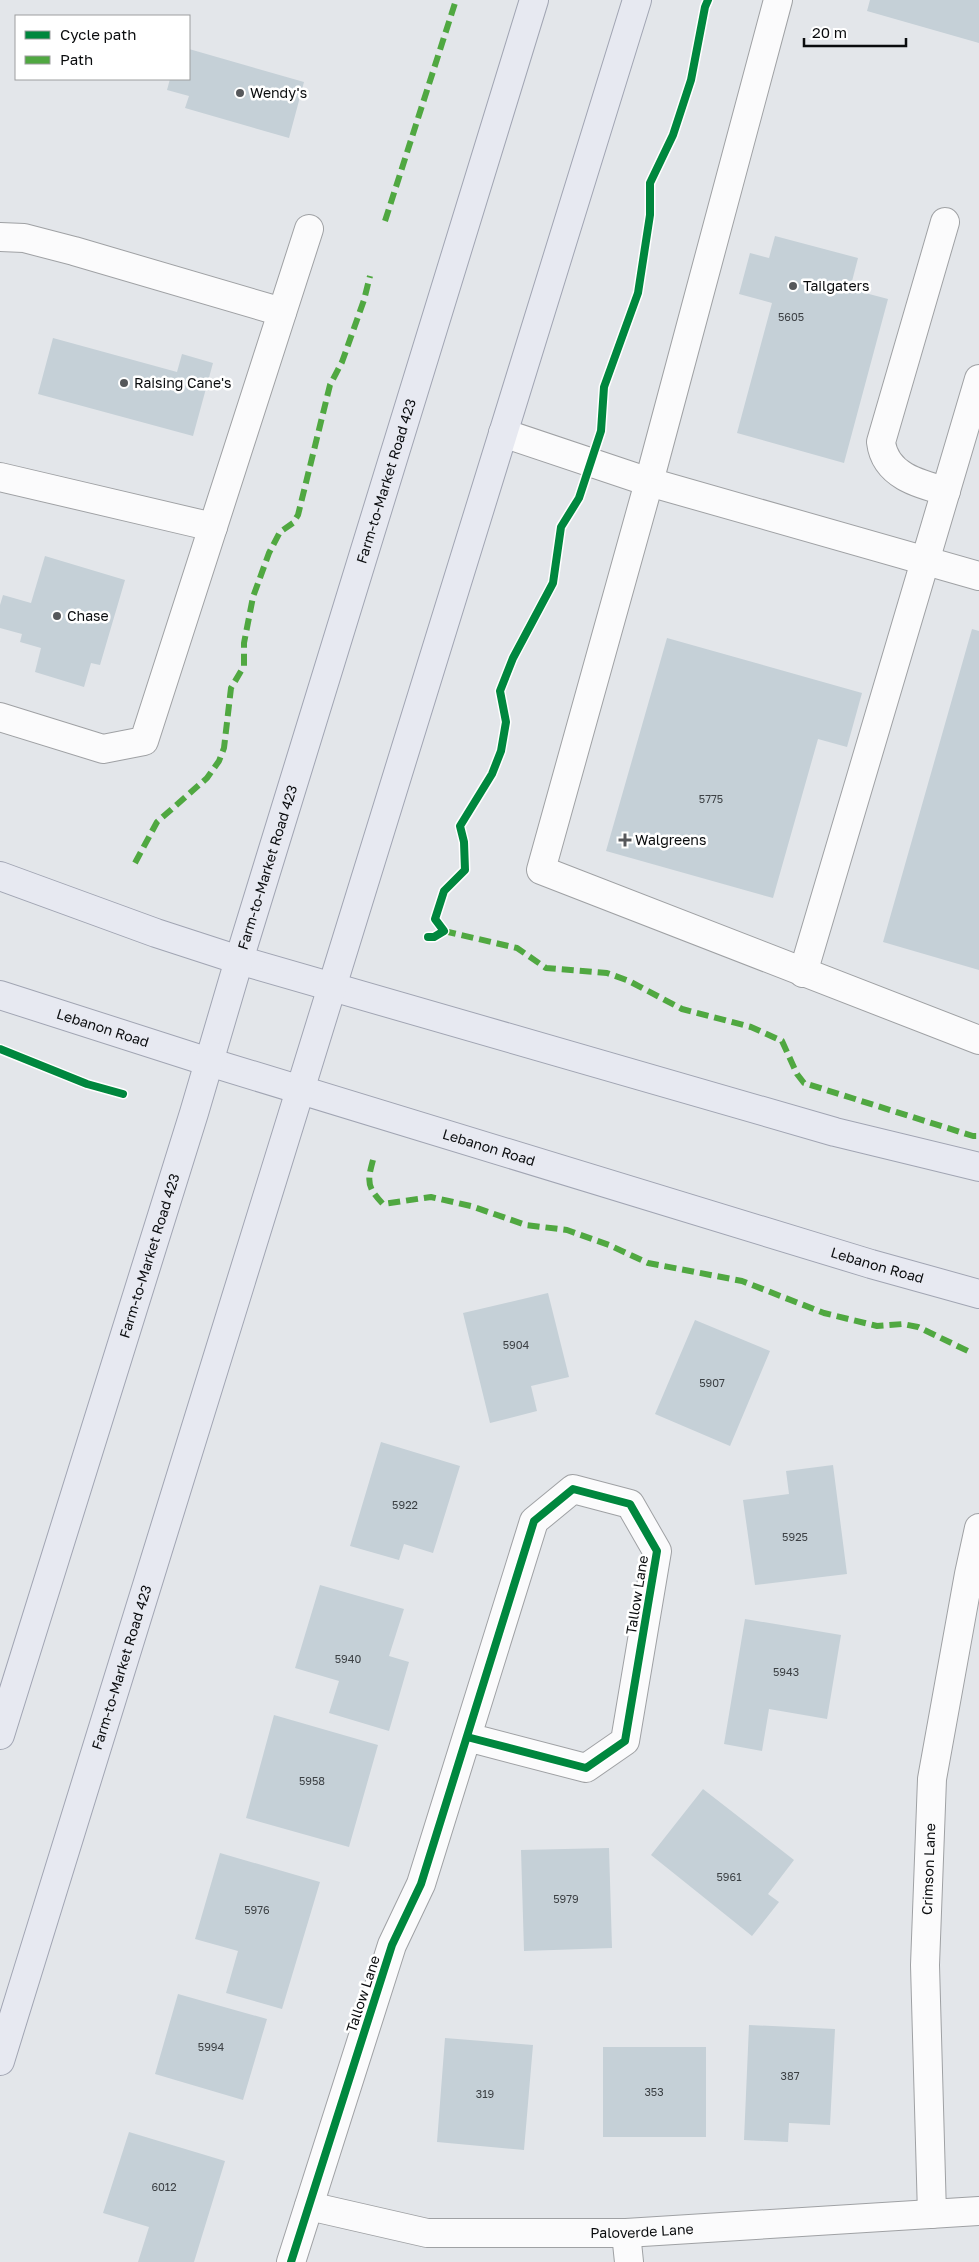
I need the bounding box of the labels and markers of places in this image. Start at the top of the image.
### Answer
place label: Wendy's [250,84,307,101]
marker: Wendy's [234,87,246,99]
place label: Tailgaters [803,277,869,294]
marker: Tailgaters [787,280,799,292]
place label: Raising Cane's [134,374,231,391]
marker: Raising Cane's [118,377,130,389]
place label: Chase [67,607,109,624]
marker: Chase [51,610,63,622]
place label: Walgreens [635,831,706,848]
marker: Walgreens [619,834,631,846]

